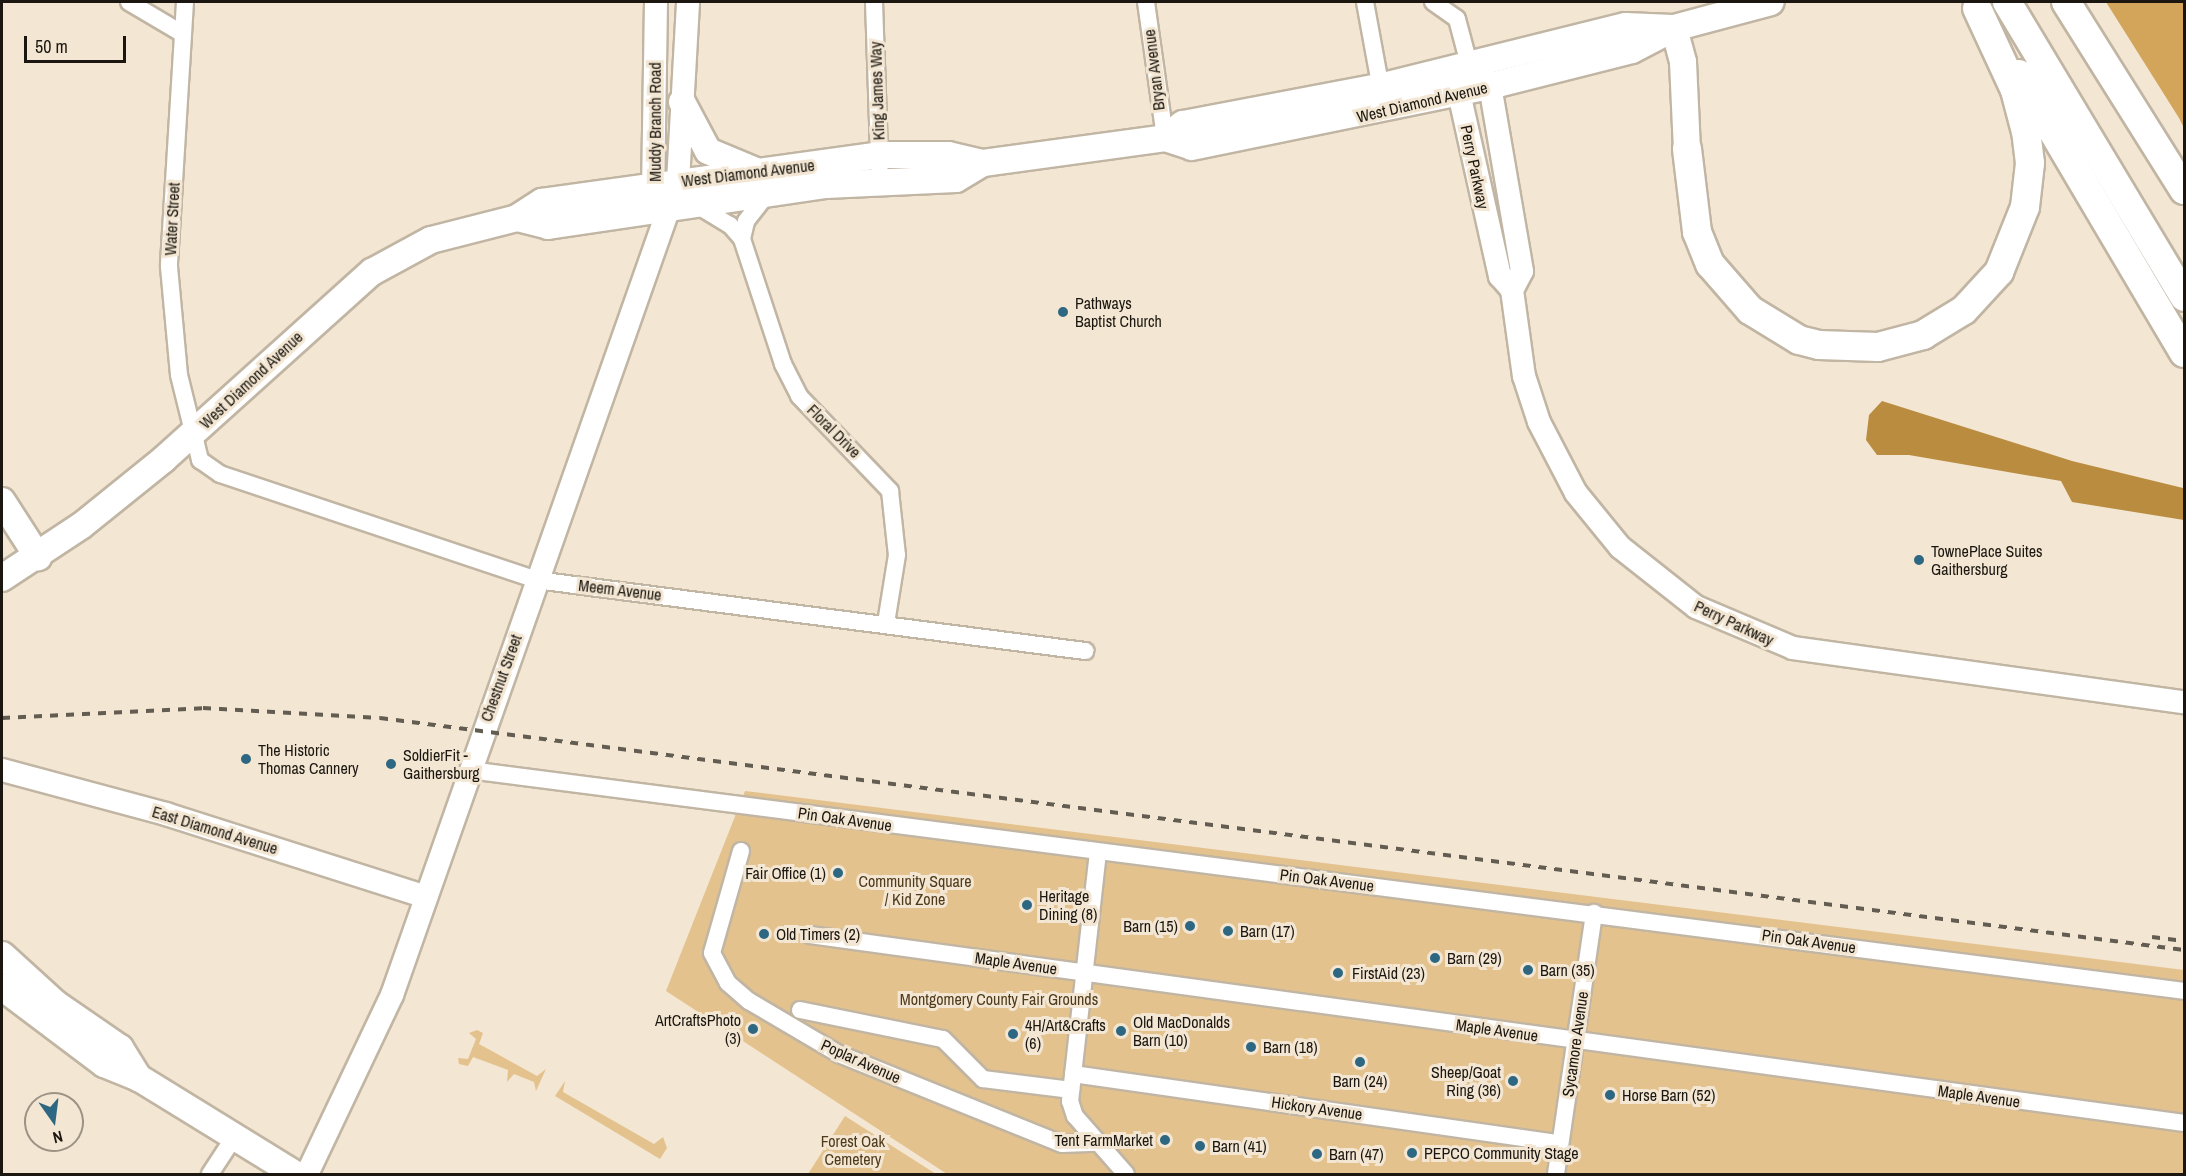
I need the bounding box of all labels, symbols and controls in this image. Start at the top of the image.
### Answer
scale bar [27,24,129,62]
street label: Bryan Avenue [1139,28,1169,112]
text: 50 m [35,34,68,59]
street label: King James Way [866,41,888,141]
street label: Muddy Branch Road [645,62,665,182]
street label: West Diamond Avenue [1354,78,1490,126]
street label: Perry Parkway [1457,123,1493,211]
street label: West Diamond Avenue [680,155,816,191]
street label: Water Street [160,182,184,256]
place label: Pathways Baptist Church [1075,293,1162,331]
marker: Pathways Baptist Church [1056,305,1070,319]
street label: West Diamond Avenue [195,327,307,433]
street label: Floral Drive [803,400,865,462]
place label: TownePlace Suites Gaithersburg [1931,541,2043,579]
marker: TownePlace Suites Gaithersburg [1912,553,1926,567]
street label: Meem Avenue [577,575,663,605]
street label: Perry Parkway [1691,596,1777,650]
street label: Chestnut Street [476,632,526,724]
place label: The Historic Thomas Cannery [258,740,359,778]
place label: SoldierFit - Gaithersburg [403,745,480,783]
marker: The Historic Thomas Cannery [239,752,253,766]
marker: SoldierFit - Gaithersburg [384,757,398,771]
street label: East Diamond Avenue [150,802,280,858]
street label: Pin Oak Avenue [796,803,894,835]
place label: Fair Office (1) [745,863,826,883]
street label: Pin Oak Avenue [1279,865,1375,895]
marker: Fair Office (1) [831,866,845,880]
park label: Community Square / Kid Zone [858,871,972,909]
place label: Heritage Dining (8) [1039,886,1097,924]
marker: Heritage Dining (8) [1020,898,1034,912]
place label: Barn (15) [1123,916,1178,936]
marker: Barn (15) [1183,919,1197,933]
place label: Barn (17) [1240,921,1295,941]
place label: Old Timers (2) [776,924,860,944]
marker: Barn (17) [1221,924,1235,938]
street label: Pin Oak Avenue [1760,925,1858,957]
marker: Old Timers (2) [757,927,771,941]
street label: Maple Avenue [973,948,1059,978]
place label: Barn (29) [1447,948,1502,968]
marker: Barn (29) [1428,951,1442,965]
place label: Barn (35) [1540,960,1595,980]
place label: FirstAid (23) [1352,963,1425,983]
marker: Barn (35) [1521,963,1535,977]
marker: FirstAid (23) [1329,964,1347,982]
park label: Montgomery County Fair Grounds [900,989,1098,1009]
street label: Sycamore Avenue [1558,990,1592,1098]
place label: ArtCraftsPhoto (3) [655,1010,741,1048]
place label: Old MacDonalds Barn (10) [1133,1012,1230,1050]
place label: 4H/Art&Crafts (6) [1025,1015,1106,1053]
street label: Maple Avenue [1454,1015,1540,1045]
marker: ArtCraftsPhoto (3) [746,1022,760,1036]
marker: Old MacDonalds Barn (10) [1114,1024,1128,1038]
marker: 4H/Art&Crafts (6) [1006,1027,1020,1041]
street label: Poplar Avenue [818,1035,904,1087]
place label: Barn (18) [1263,1037,1318,1057]
marker: Barn (18) [1244,1040,1258,1054]
marker: Barn (24) [1353,1055,1367,1069]
place label: Sheep/Goat Ring (36) [1431,1062,1501,1100]
place label: Barn (24) [1333,1071,1387,1091]
marker: Sheep/Goat Ring (36) [1506,1074,1520,1088]
street label: Maple Avenue [1936,1081,2022,1111]
place label: Horse Barn (52) [1622,1085,1715,1105]
marker: Horse Barn (52) [1603,1088,1617,1102]
north arrow [24,1092,84,1152]
street label: Hickory Avenue [1270,1092,1364,1124]
text: N [51,1126,65,1149]
place label: Tent FarmMarket [1054,1130,1153,1150]
park label: Forest Oak Cemetery [821,1131,885,1169]
marker: Tent FarmMarket [1158,1133,1172,1147]
place label: Barn (41) [1212,1136,1267,1156]
marker: Barn (41) [1193,1139,1207,1153]
place label: PEPCO Community Stage [1424,1143,1579,1163]
place label: Barn (47) [1329,1144,1384,1164]
marker: PEPCO Community Stage [1405,1146,1419,1160]
marker: Barn (47) [1310,1147,1324,1161]

